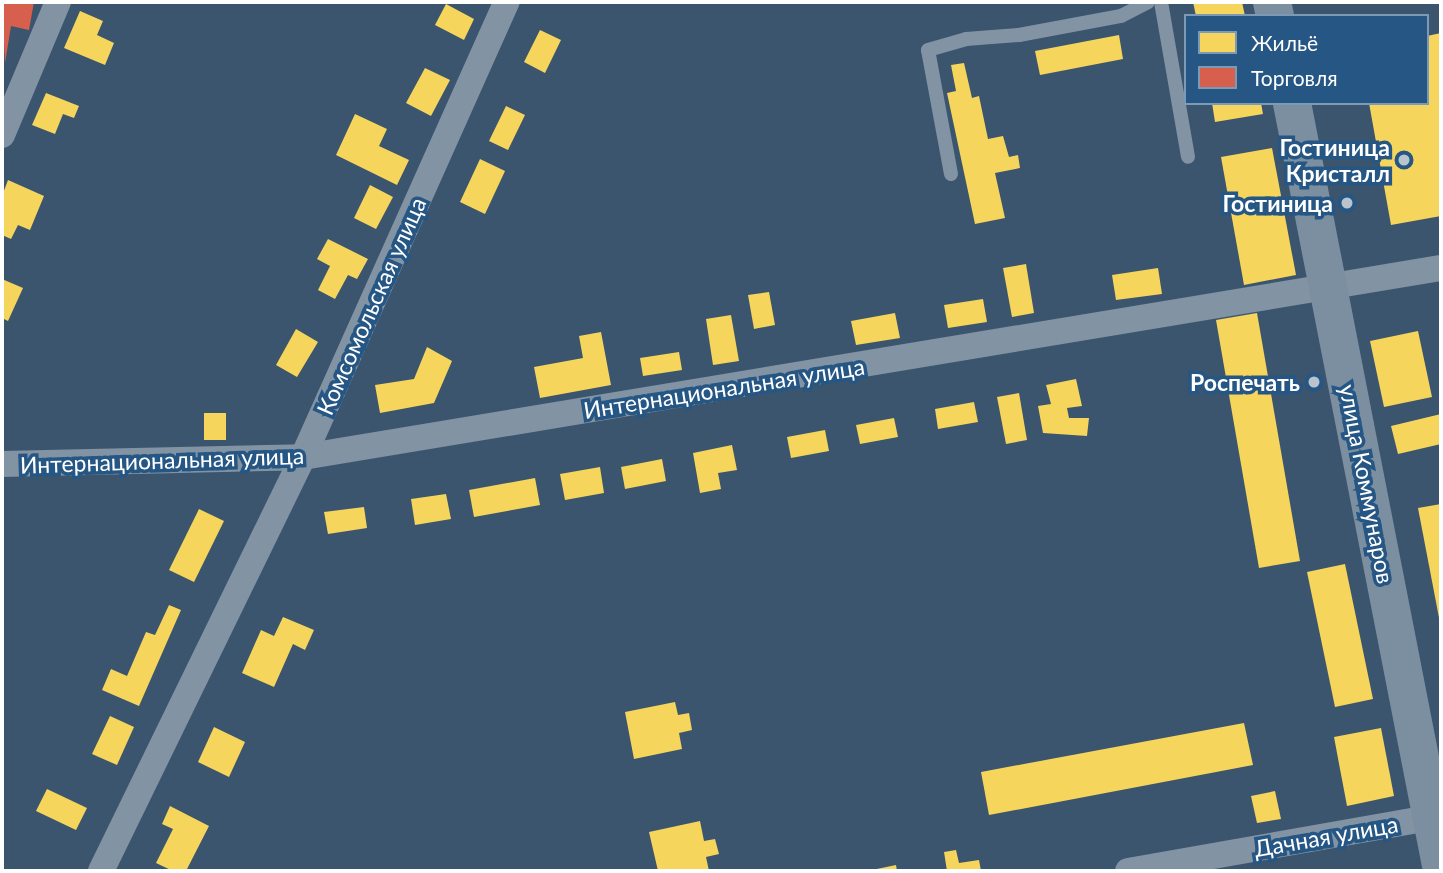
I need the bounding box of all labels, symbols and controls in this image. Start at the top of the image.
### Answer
legend [1184,14,1429,105]
text: Жильё [1251,30,1318,55]
text: Торговля [1251,65,1338,90]
place label: Гостиница Кристалл [1280,133,1390,187]
marker: Гостиница Кристалл [1396,152,1412,168]
place label: Гостиница [1223,189,1333,217]
street label: Комсомольская улица [311,193,431,419]
marker: Гостиница [1339,195,1355,211]
street label: Интернациональная улица [581,352,867,424]
place label: Роспечать [1190,368,1300,396]
marker: Роспечать [1306,374,1322,390]
street label: улица Коммунаров [1334,382,1400,586]
street label: Интернациональная улица [19,441,305,479]
street label: Дачная улица [1252,810,1400,862]

